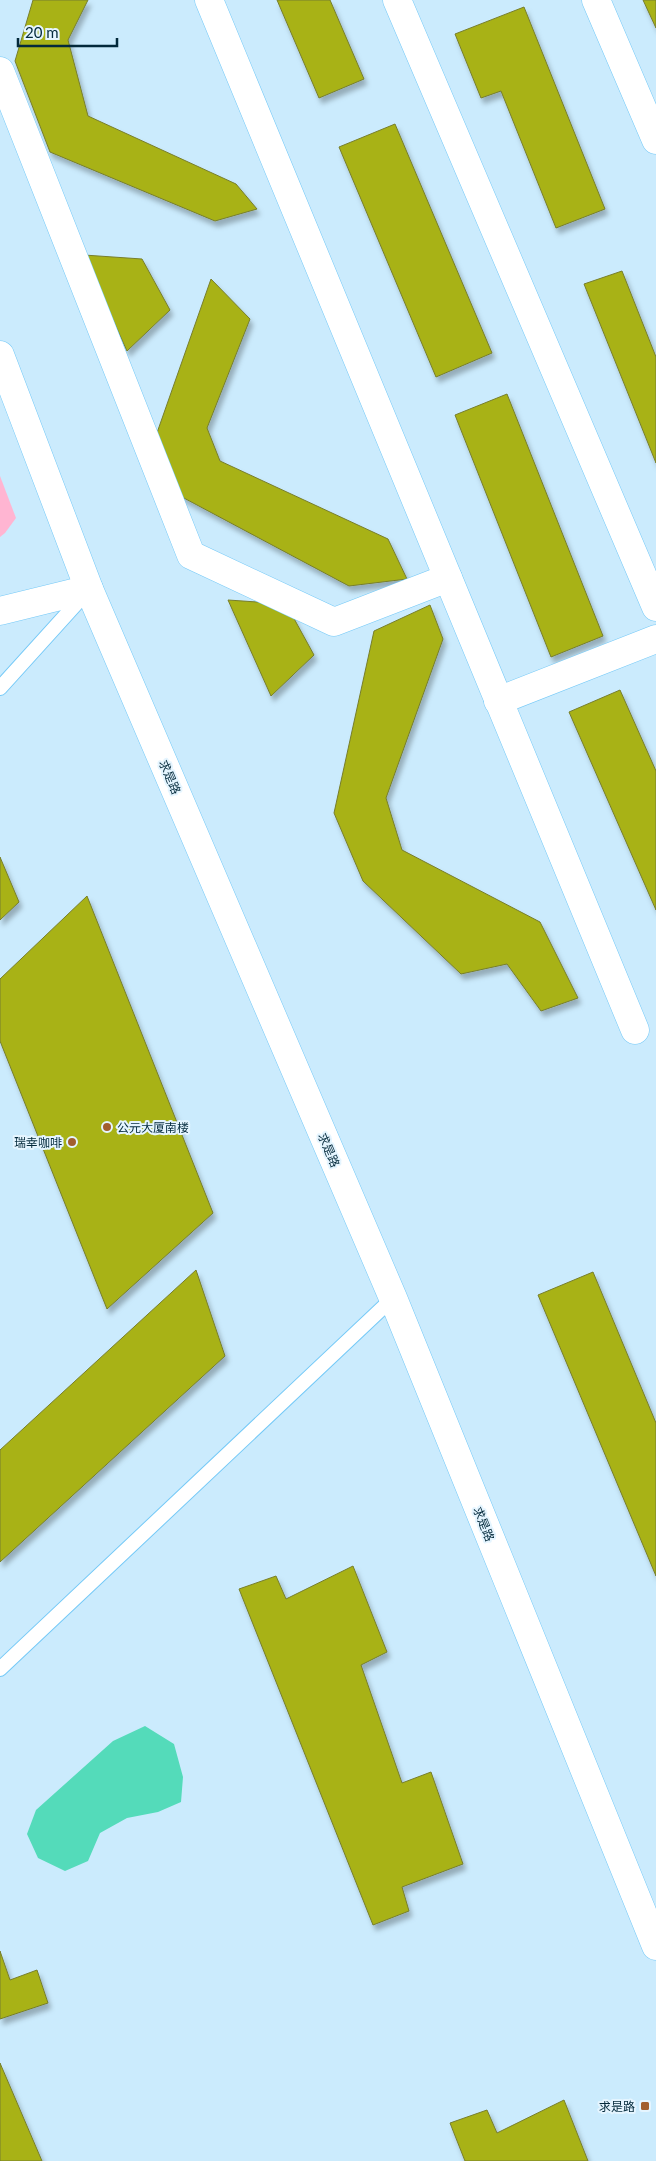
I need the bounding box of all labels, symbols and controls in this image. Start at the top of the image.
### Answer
scale bar [18,15,116,47]
text: 20 m [25,23,59,41]
street label: 求是路 [156,757,184,797]
place label: 公元大厦南楼 [117,1120,189,1135]
marker: 公元大厦南楼 [101,1121,113,1133]
street label: 求是路 [315,1130,343,1170]
place label: 瑞幸咖啡 [14,1135,62,1150]
marker: 瑞幸咖啡 [66,1136,78,1148]
street label: 求是路 [470,1504,498,1544]
place label: 求是路 [599,2099,635,2114]
marker: 求是路 [639,2100,651,2112]

